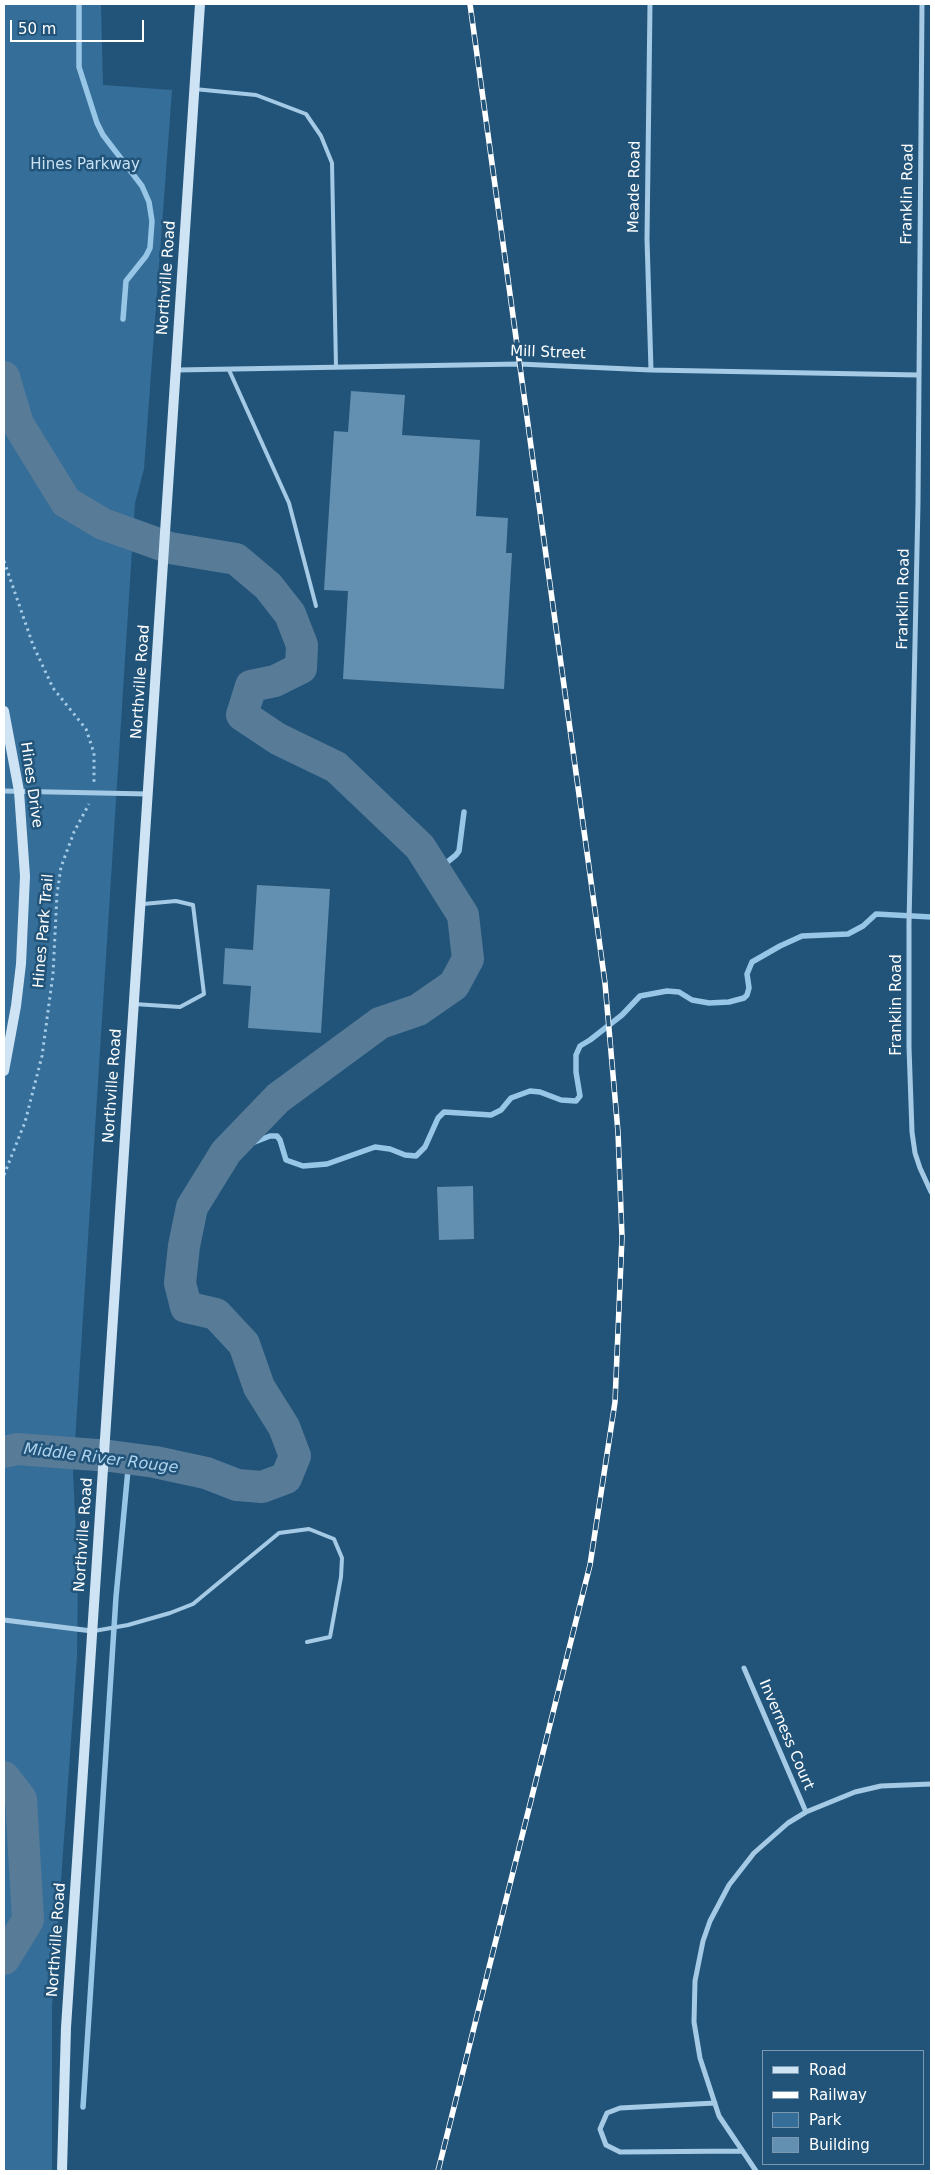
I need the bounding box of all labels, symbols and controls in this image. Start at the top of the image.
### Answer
scale bar [12,10,146,42]
text: 50 m [18,20,56,38]
street label: Meade Road [625,141,645,233]
street label: Franklin Road [898,143,918,245]
park label: Hines Parkway [30,156,140,174]
street label: Northville Road [154,220,180,336]
street label: Mill Street [510,343,586,363]
street label: Franklin Road [894,548,914,650]
street label: Northville Road [128,624,154,740]
street label: Hines Drive [16,741,46,829]
street label: Hines Park Trail [30,873,58,989]
street label: Franklin Road [888,954,906,1056]
street label: Northville Road [100,1028,126,1144]
water label: Middle River Rouge [23,1440,179,1478]
street label: Northville Road [71,1477,97,1593]
street label: Inverness Court [755,1677,817,1793]
street label: Northville Road [44,1882,70,1998]
legend [762,2050,925,2165]
text: Road [809,2061,847,2079]
text: Railway [809,2086,867,2104]
text: Park [809,2111,841,2129]
text: Building [809,2136,870,2154]

